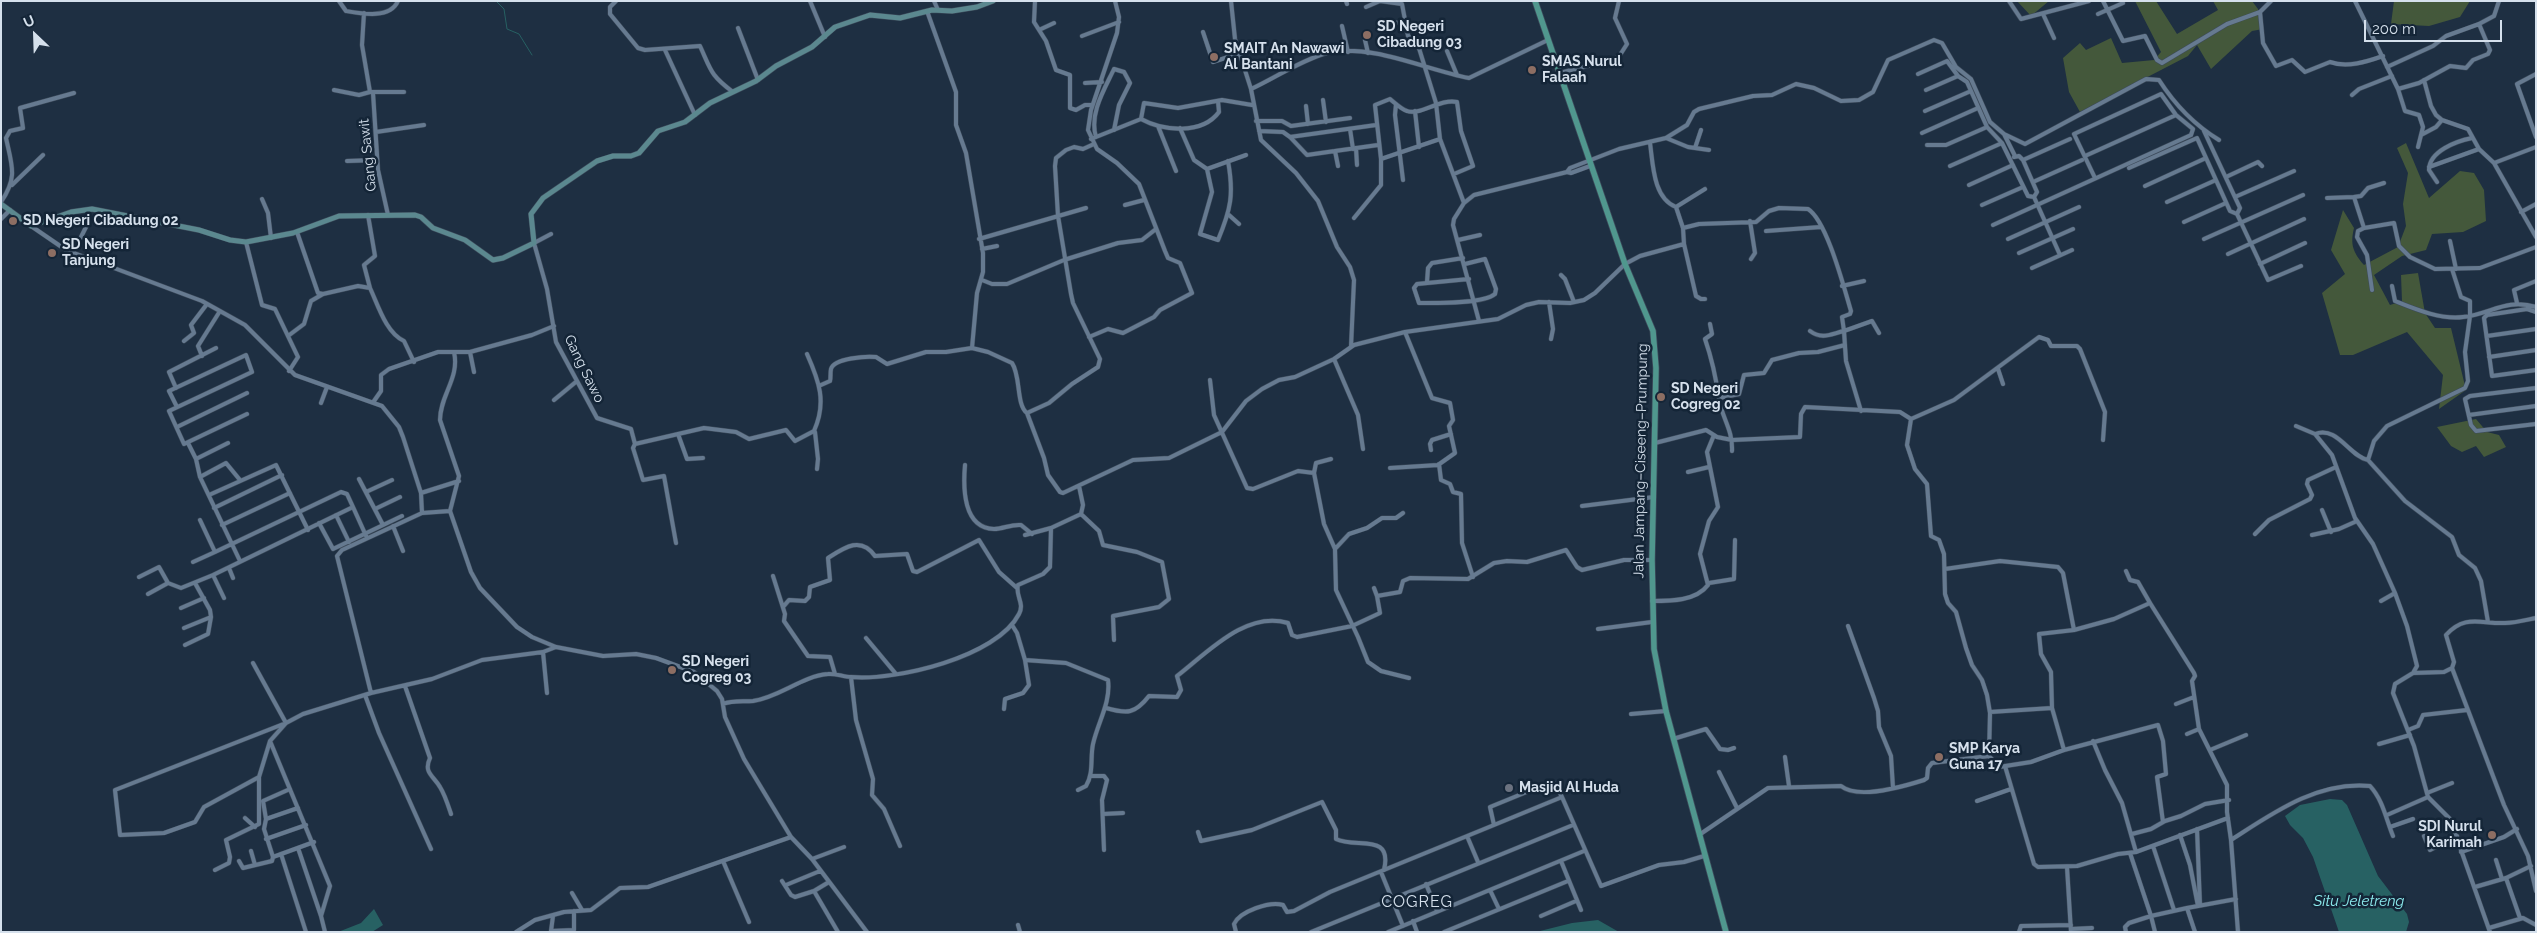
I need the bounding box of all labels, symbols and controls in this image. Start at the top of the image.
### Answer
north arrow [10,10,60,60]
scale bar [2367,10,2504,42]
text: U [21,12,37,31]
place label: SD Negeri Cibadung 03 [1377,19,1462,52]
text: 200 m [2372,20,2416,38]
marker: SD Negeri Cibadung 03 [1361,29,1373,41]
place label: SMAIT An Nawawi Al Bantani [1224,41,1344,74]
marker: SMAIT An Nawawi Al Bantani [1208,51,1220,63]
place label: SMAS Nurul Falaah [1542,54,1622,86]
marker: SMAS Nurul Falaah [1526,64,1538,76]
street label: Gang Sawit [356,118,380,192]
place label: SD Negeri Cibadung 02 [23,213,178,229]
marker: SD Negeri Cibadung 02 [7,215,19,227]
place label: SD Negeri Tanjung [62,237,129,270]
marker: SD Negeri Tanjung [46,247,58,259]
street label: Gang Sawo [560,332,608,406]
street label: Jalan Jampang–Ciseeng–Prumpung [1631,343,1651,579]
place label: SD Negeri Cogreg 02 [1671,381,1740,414]
marker: SD Negeri Cogreg 02 [1655,391,1667,403]
place label: SD Negeri Cogreg 03 [682,654,751,686]
marker: SD Negeri Cogreg 03 [666,664,678,676]
place label: SMP Karya Guna 17 [1949,741,2020,774]
marker: SMP Karya Guna 17 [1933,751,1945,763]
place label: Masjid Al Huda [1519,780,1619,796]
marker: Masjid Al Huda [1503,782,1515,794]
place label: SDI Nurul Karimah [2418,819,2482,852]
marker: SDI Nurul Karimah [2486,829,2498,841]
district label: COGREG [1380,892,1454,912]
water label: Situ Jeletreng [2314,892,2404,910]

